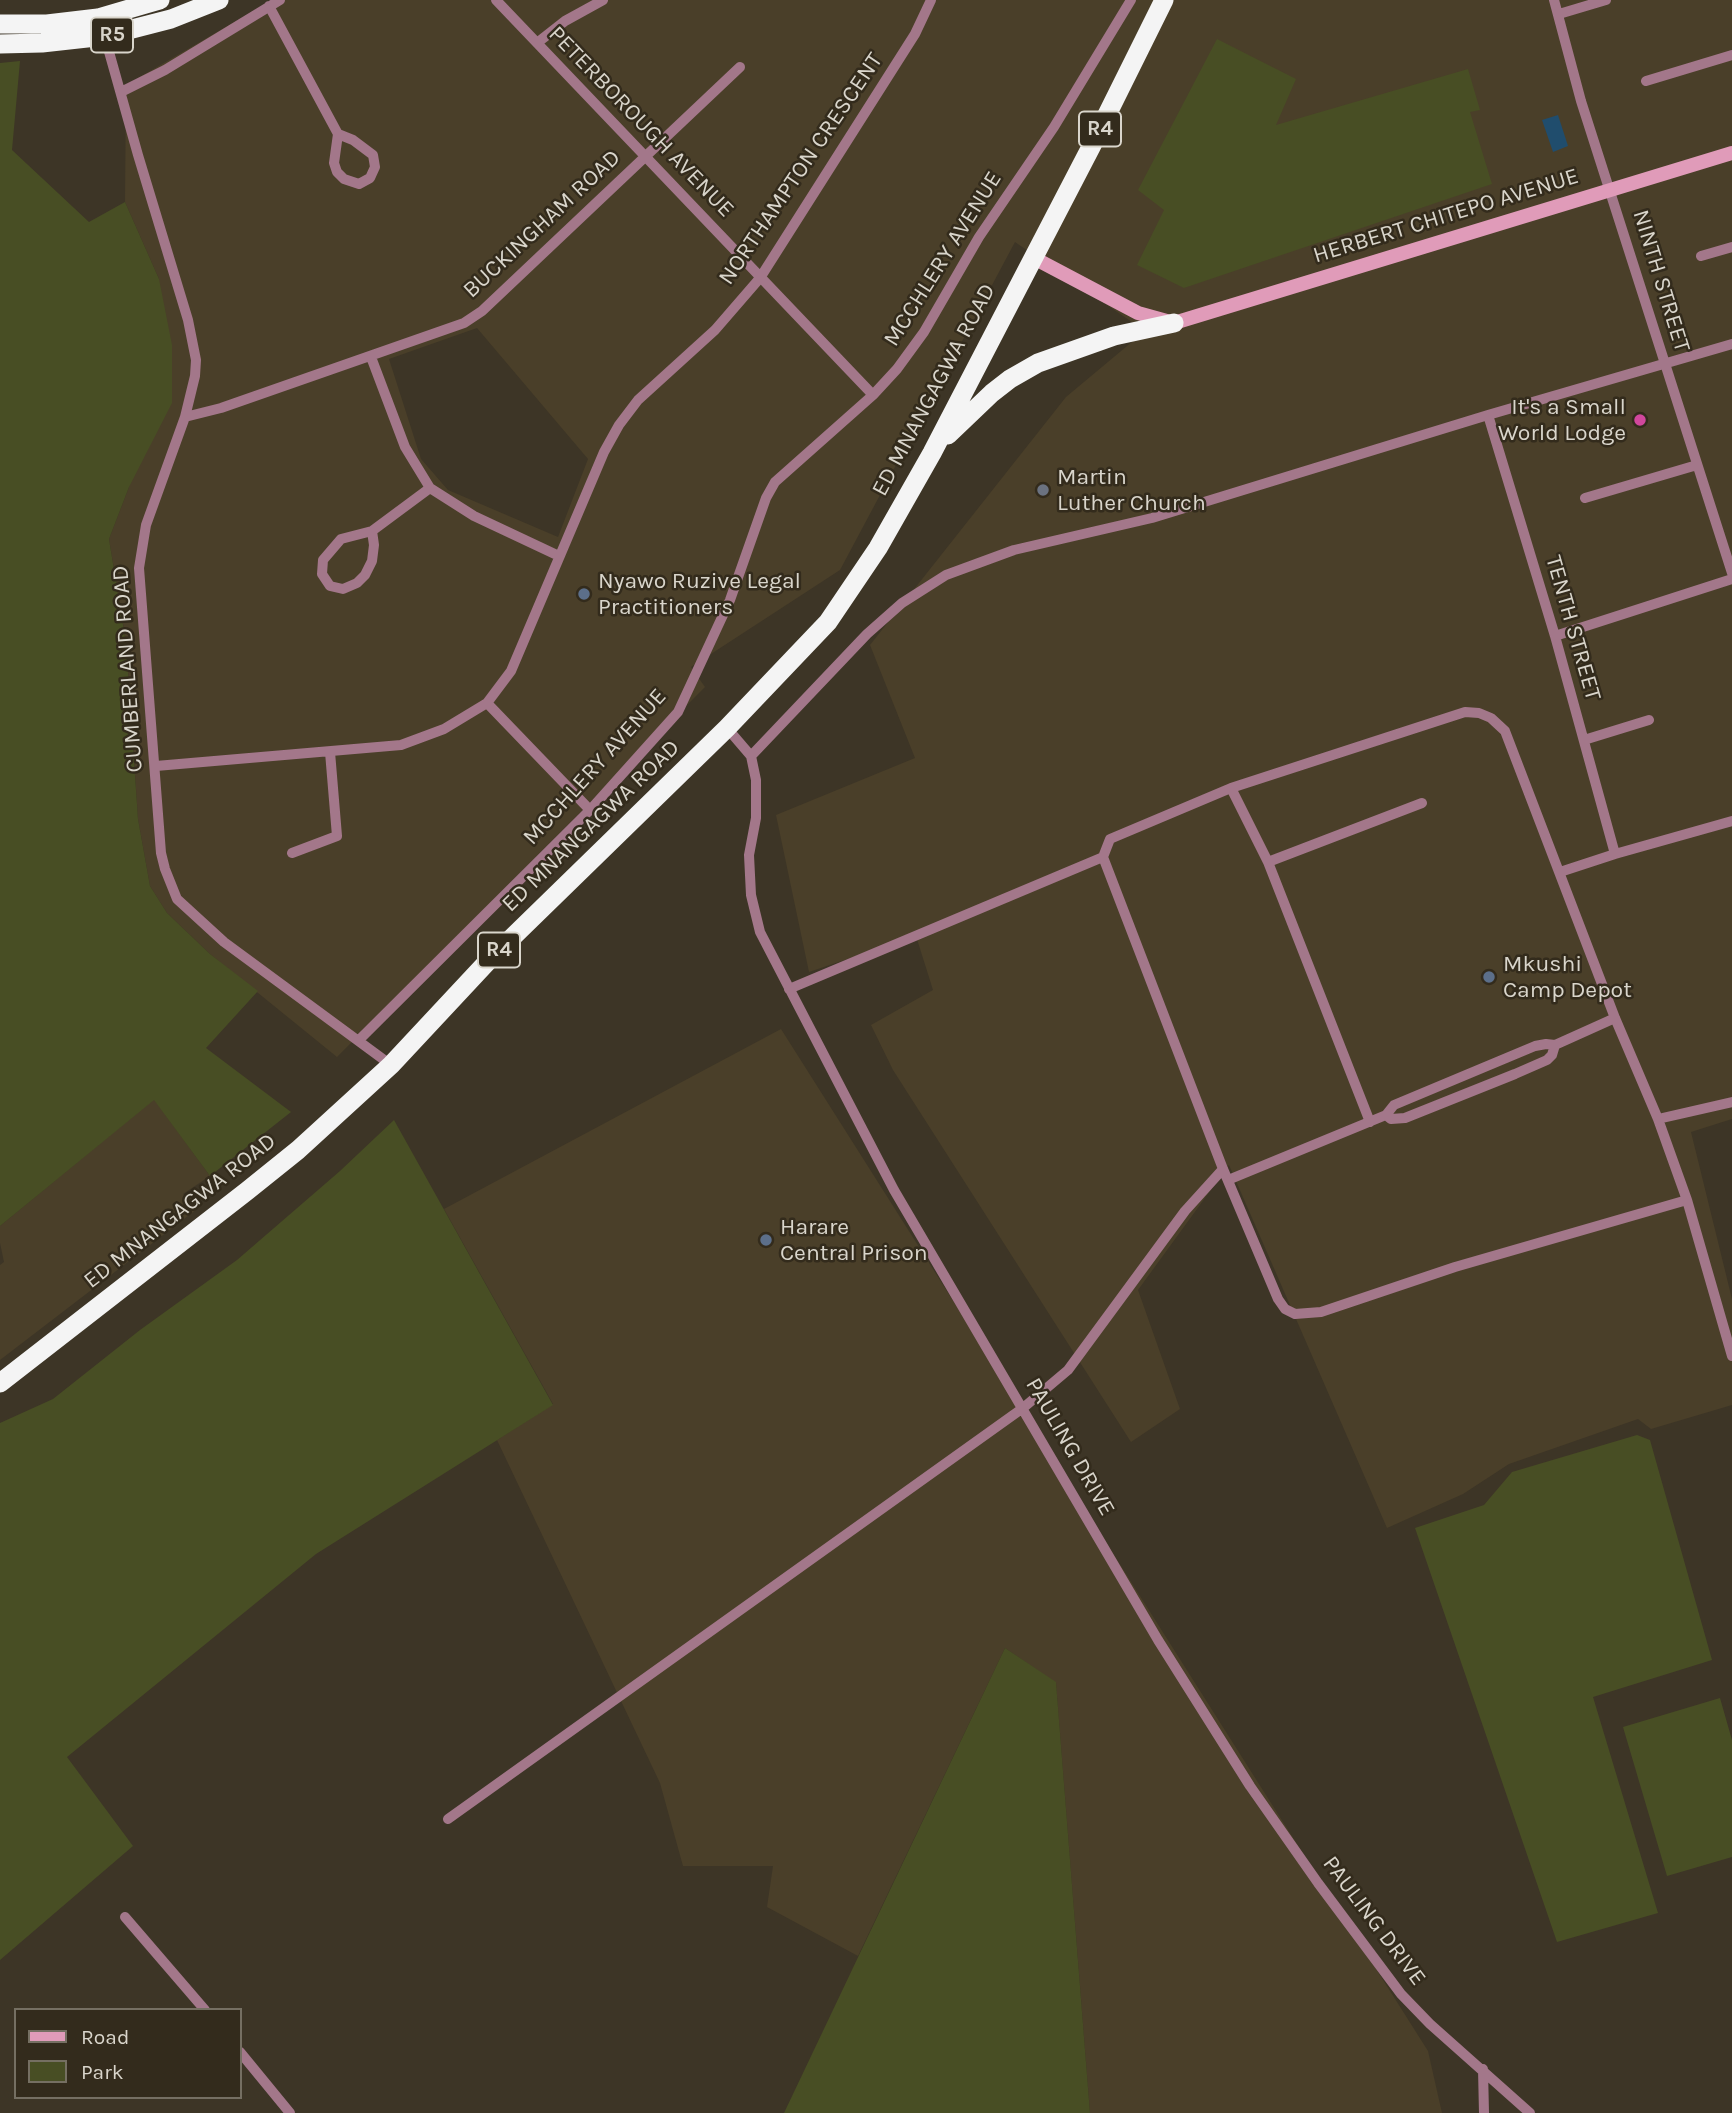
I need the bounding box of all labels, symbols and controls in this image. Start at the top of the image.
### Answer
road number: R5 [91,18,133,52]
street label: PETERBOROUGH AVENUE [542,21,740,223]
street label: NORTHAMPTON CRESCENT [713,48,889,290]
road number: R4 [1079,111,1121,146]
street label: BUCKINGHAM ROAD [458,144,626,304]
street label: HERBERT CHITEPO AVENUE [1310,162,1582,270]
street label: MCCHLERY AVENUE [878,166,1008,352]
street label: NINTH STREET [1626,207,1696,355]
street label: ED MNANGAGWA ROAD [866,279,1002,501]
place label: It's a Small World Lodge [1498,393,1626,447]
marker: It's a Small World Lodge [1632,412,1648,428]
place label: Martin Luther Church [1057,463,1206,517]
marker: Martin Luther Church [1035,482,1051,498]
street label: TENTH STREET [1539,552,1607,704]
street label: CUMBERLAND ROAD [107,565,149,773]
place label: Nyawo Ruzive Legal Practitioners [598,567,801,621]
marker: Nyawo Ruzive Legal Practitioners [576,586,592,602]
street label: MCCHLERY AVENUE [517,683,673,851]
street label: ED MNANGAGWA ROAD [496,734,686,918]
road number: R4 [478,932,520,968]
place label: Mkushi Camp Depot [1503,950,1632,1004]
marker: Mkushi Camp Depot [1481,969,1497,985]
street label: ED MNANGAGWA ROAD [78,1127,282,1295]
place label: Harare Central Prison [780,1213,928,1267]
marker: Harare Central Prison [758,1232,774,1248]
street label: PAULING DRIVE [1019,1373,1121,1521]
street label: PAULING DRIVE [1316,1851,1432,1991]
legend [14,2008,242,2099]
text: Road [81,2025,129,2049]
text: Park [81,2060,124,2084]

